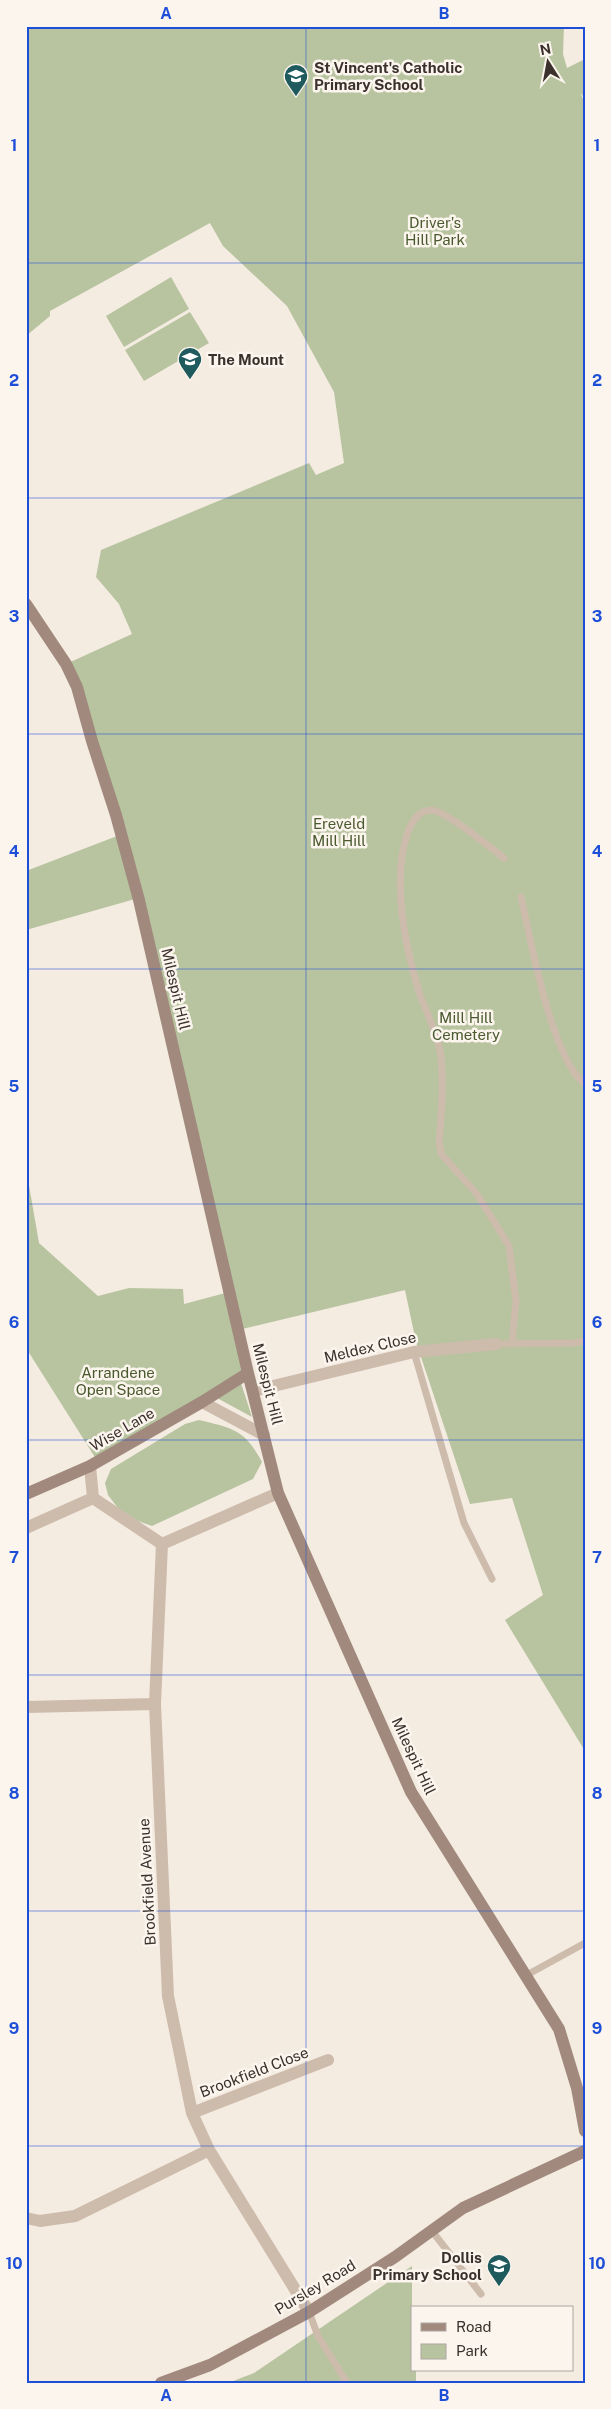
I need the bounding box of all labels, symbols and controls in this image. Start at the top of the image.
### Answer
text: A [160,4,172,23]
text: B [439,4,450,23]
north arrow [524,38,574,88]
text: N [539,40,552,58]
place label: St Vincent's Catholic Primary School [314,59,462,93]
school or university icon: St Vincent's Catholic Primary School [283,63,309,97]
text: 1 [11,136,17,155]
text: 1 [594,136,600,155]
park label: Driver's Hill Park [405,214,465,248]
school or university icon: The Mount [177,346,203,380]
place label: The Mount [208,351,284,368]
text: 2 [9,371,19,390]
text: 2 [592,371,602,390]
text: 3 [9,607,19,626]
text: 3 [592,607,602,626]
park label: Ereveld Mill Hill [312,815,366,849]
text: 4 [9,842,20,861]
text: 4 [592,842,603,861]
street label: Milespit Hill [158,946,194,1032]
park label: Mill Hill Cemetery [432,1009,500,1043]
text: 5 [9,1077,20,1096]
text: 5 [592,1077,603,1096]
text: 6 [9,1313,19,1332]
text: 6 [592,1313,602,1332]
street label: Meldex Close [322,1328,418,1366]
street label: Milespit Hill [250,1341,286,1427]
park label: Arrandene Open Space [76,1364,160,1398]
street label: Wise Lane [87,1404,157,1454]
text: 7 [9,1548,19,1567]
text: 7 [592,1548,602,1567]
street label: Milespit Hill [389,1715,439,1797]
text: 8 [9,1784,20,1803]
text: 8 [592,1784,603,1803]
street label: Brookfield Avenue [135,1818,159,1946]
text: 9 [9,2019,19,2038]
text: 9 [592,2019,602,2038]
street label: Brookfield Close [197,2043,311,2101]
place label: Dollis Primary School [372,2249,482,2283]
school or university icon: Dollis Primary School [486,2253,512,2287]
text: 10 [5,2254,23,2273]
text: 10 [588,2254,606,2273]
street label: Pursley Road [271,2256,359,2318]
legend [411,2306,574,2372]
text: Road [456,2318,492,2335]
text: Park [456,2342,488,2359]
text: A [160,2386,172,2405]
text: B [439,2386,450,2405]

